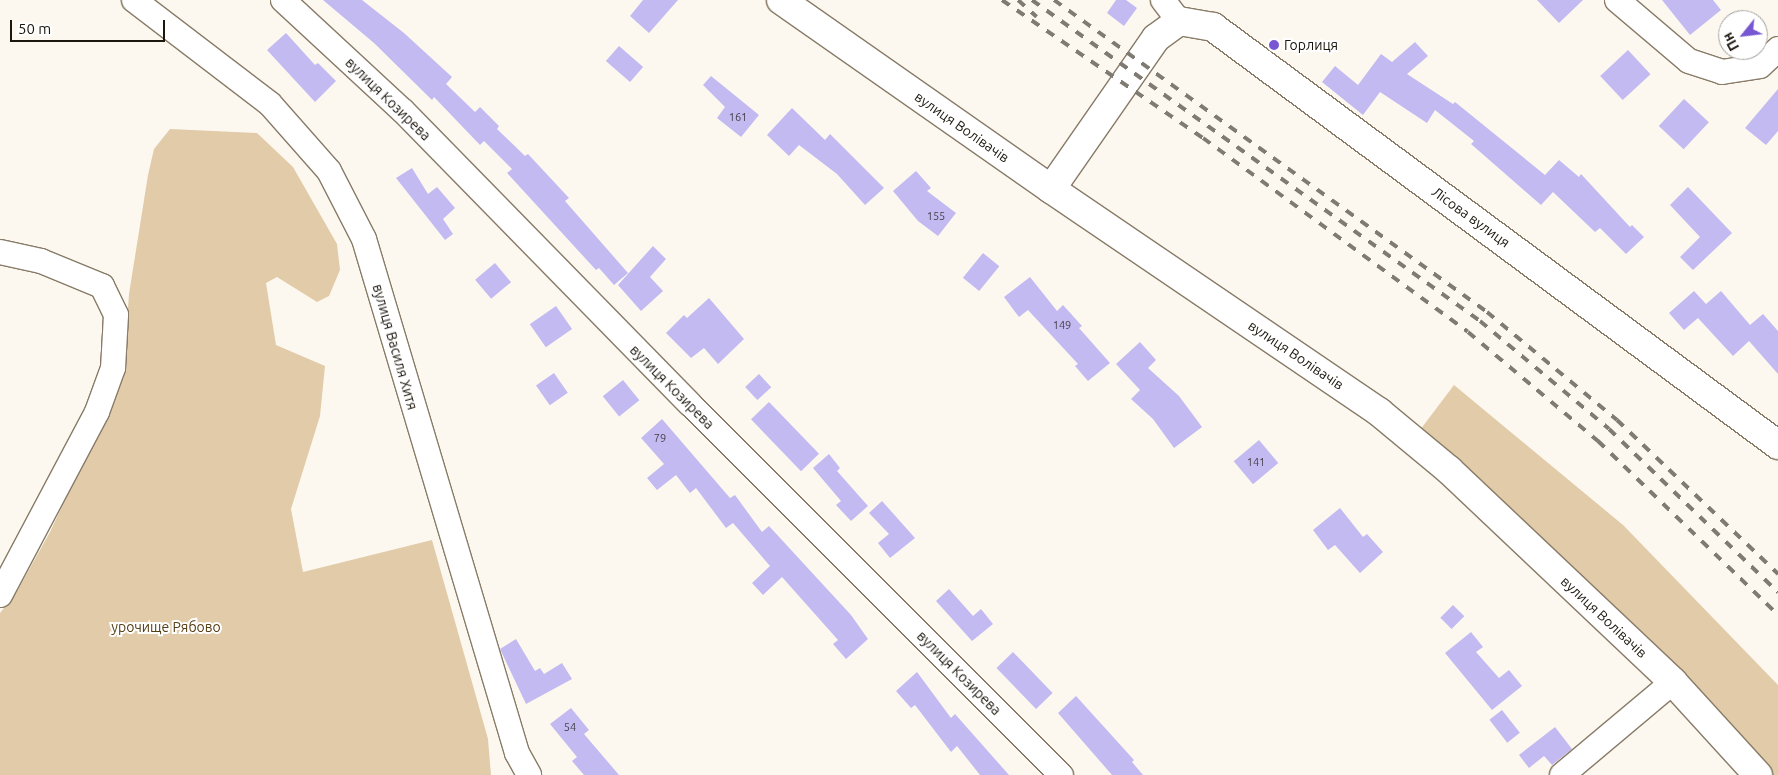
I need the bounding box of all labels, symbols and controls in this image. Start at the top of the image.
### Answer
scale bar [12,10,168,42]
north arrow [1718,10,1768,60]
text: 50 m [18,20,51,37]
text: Пн [1719,30,1742,54]
place label: Горлиця [1284,37,1338,53]
marker: Горлиця [1268,39,1280,51]
street label: вулиця Козирева [342,54,434,144]
street label: вулиця Волівачів [911,88,1013,166]
house number: 161 [729,110,747,124]
street label: Лісова вулиця [1429,183,1513,251]
house number: 155 [927,209,945,223]
street label: вулиця Василя Хитя [369,282,421,412]
street label: вулиця Волівачів [1245,317,1347,393]
house number: 149 [1053,318,1071,332]
street label: вулиця Козирева [627,342,717,432]
house number: 79 [654,431,666,445]
house number: 141 [1247,455,1265,469]
street label: вулиця Волівачів [1557,573,1651,661]
park label: урочище Рябово [111,619,221,635]
street label: вулиця Козирева [914,628,1004,718]
house number: 54 [564,720,576,734]

